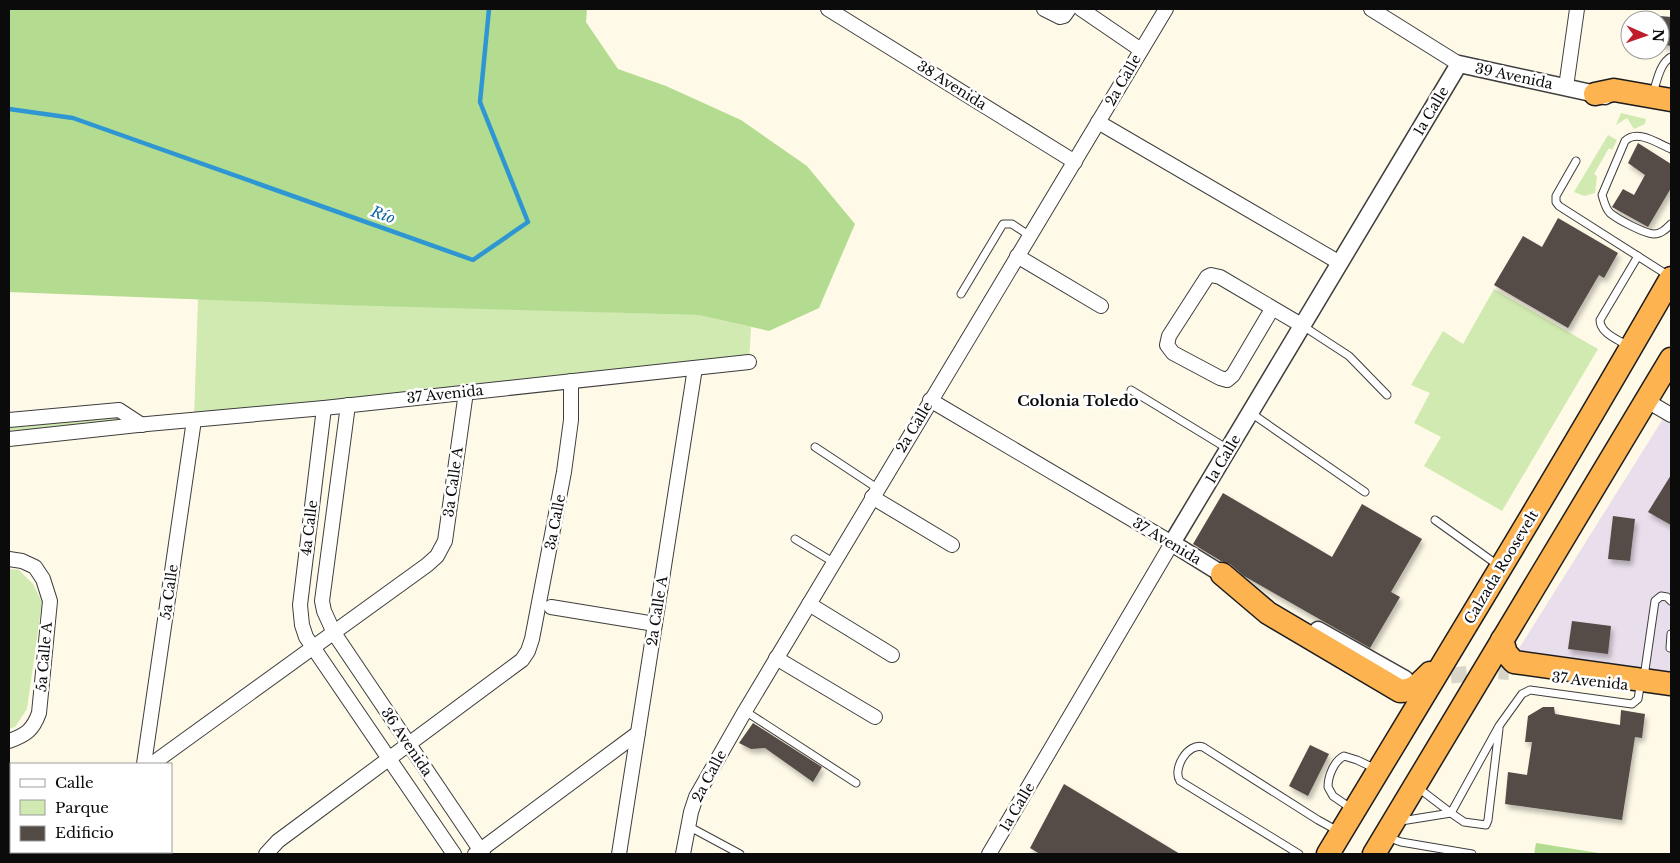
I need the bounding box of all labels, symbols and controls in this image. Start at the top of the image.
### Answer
north arrow [1620,10,1670,60]
text: N [1649,29,1667,42]
street label: 2a Calle [1101,51,1145,109]
street label: 38 Avenida [914,57,990,114]
street label: 39 Avenida [1473,59,1555,93]
street label: 1a Calle [1409,83,1453,139]
water label: Río [368,201,398,228]
street label: 37 Avenida [406,381,484,407]
district label: Colonia Toledo [1017,391,1139,410]
street label: 2a Calle [892,398,936,456]
street label: 1a Calle [1201,431,1245,487]
street label: 3a Calle A [439,446,467,518]
street label: 3a Calle [541,493,569,551]
street label: 4a Calle [297,499,321,557]
street label: Calzada Roosevelt [1460,506,1542,627]
street label: 37 Avenida [1129,513,1205,569]
street label: 5a Calle [156,563,182,621]
street label: 2a Calle A [643,575,671,647]
street label: 5a Calle A [32,621,56,693]
street label: 37 Avenida [1551,668,1629,694]
street label: 36 Avenida [377,704,437,780]
street label: 2a Calle [688,747,730,805]
legend [10,763,172,853]
text: Calle [55,773,94,792]
street label: 1a Calle [995,779,1039,835]
text: Parque [55,798,109,817]
text: Edificio [55,823,114,842]

